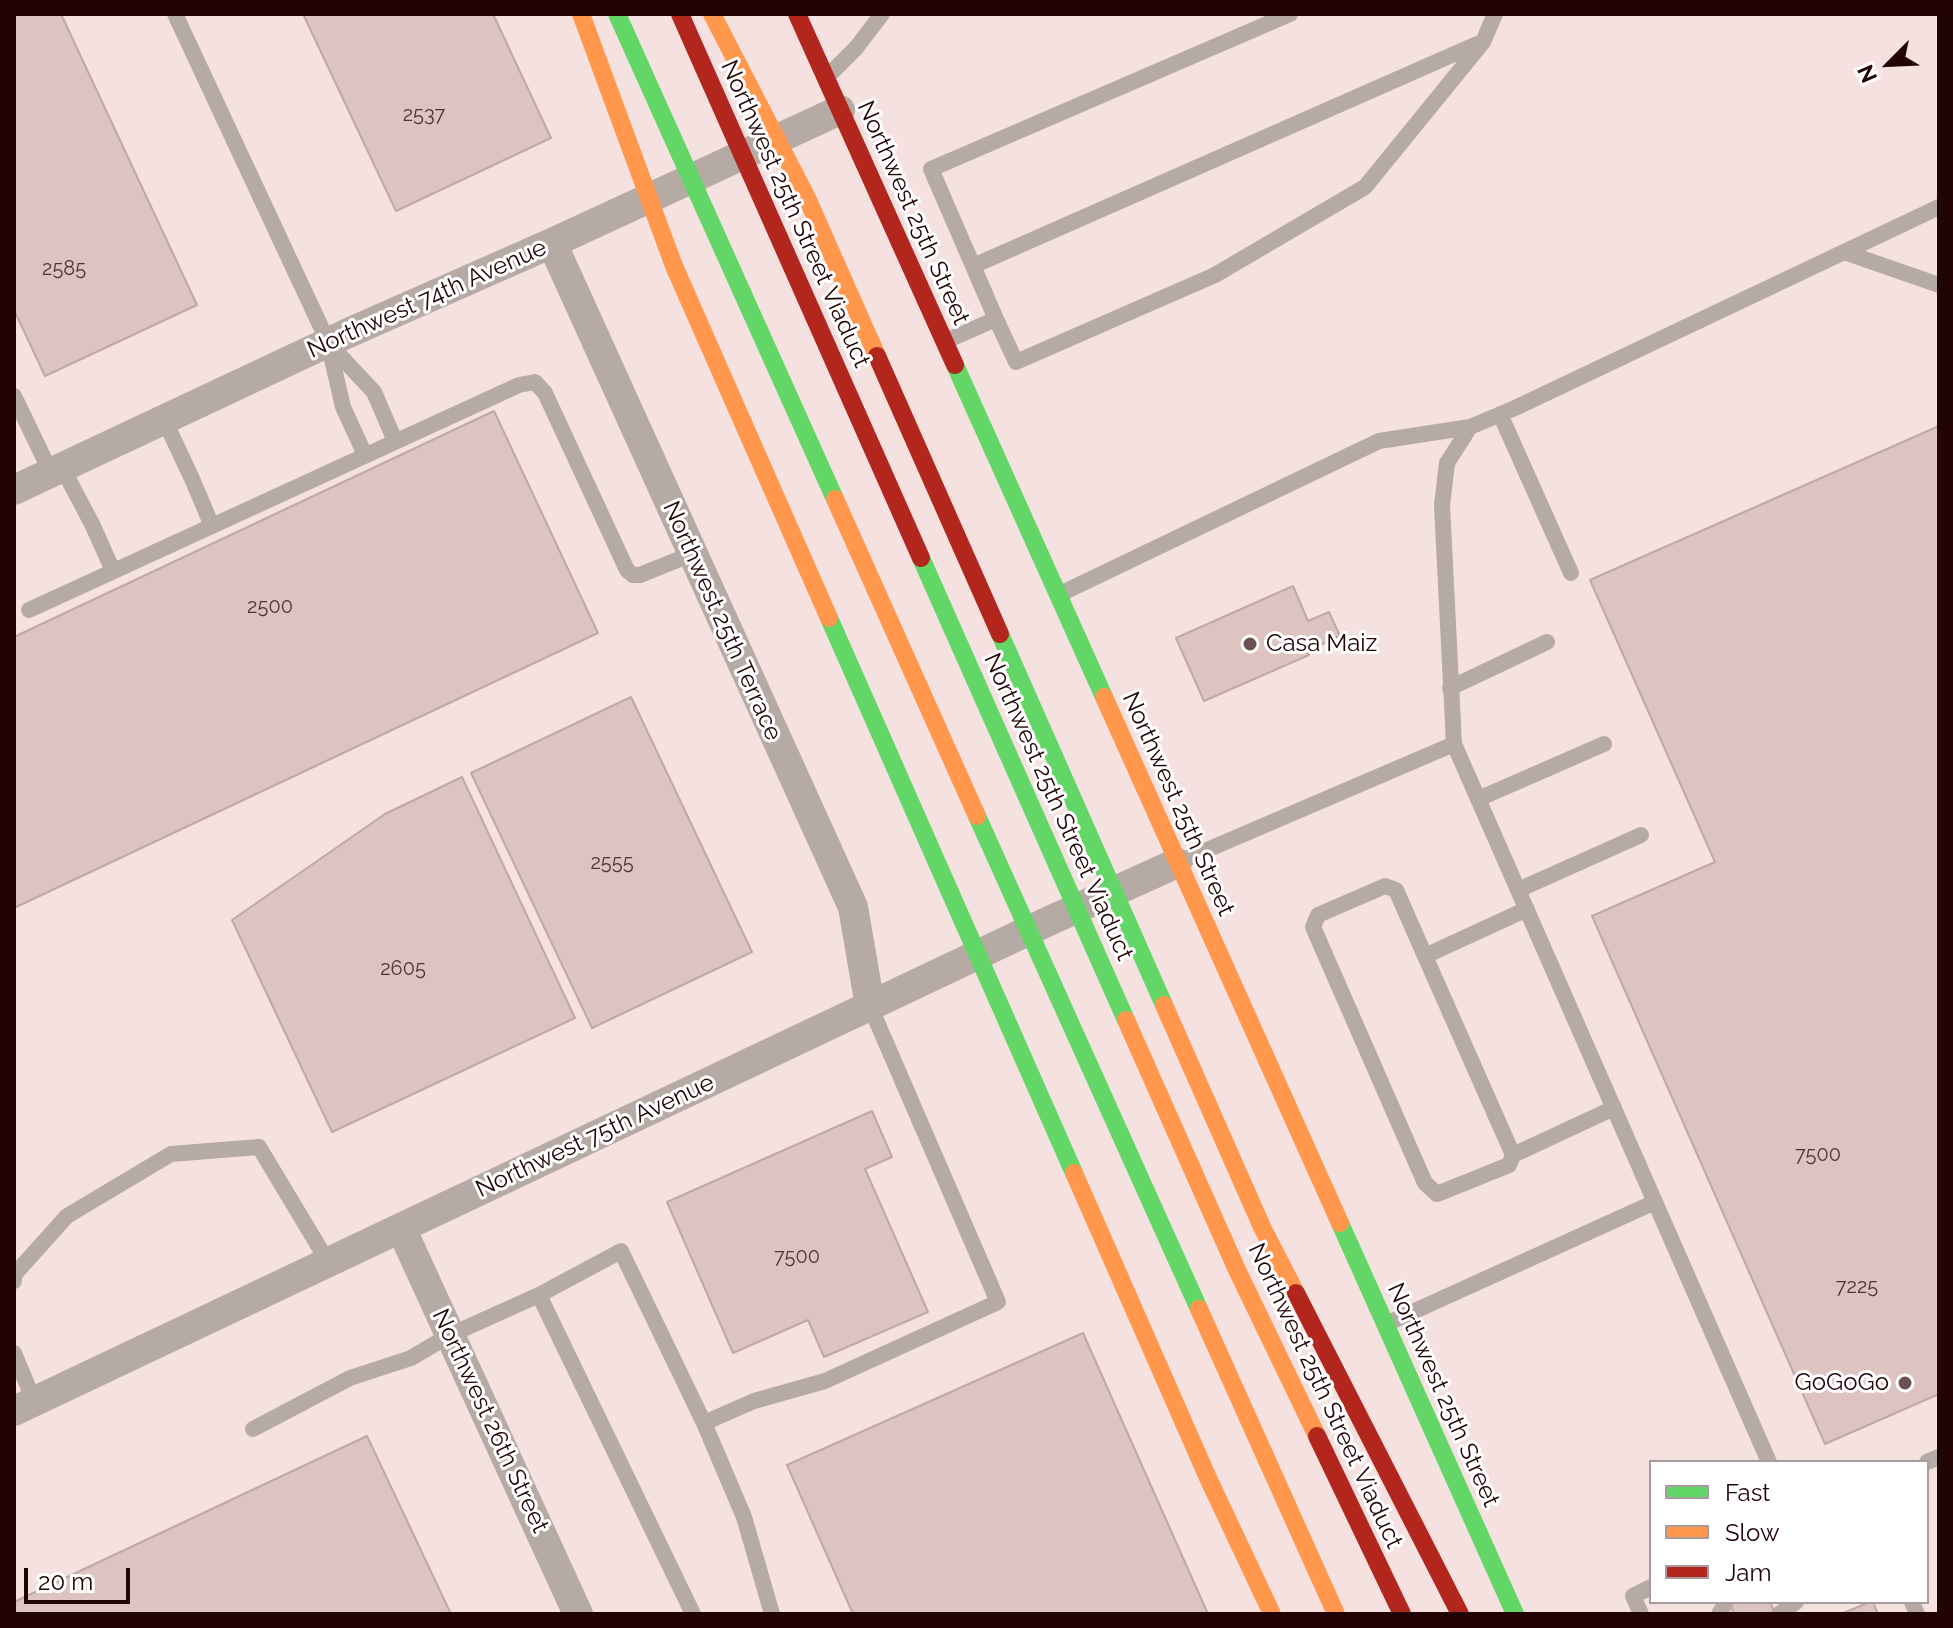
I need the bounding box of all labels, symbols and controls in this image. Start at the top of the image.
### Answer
north arrow [1849,24,1929,104]
street label: Northwest 25th Street Viaduct [714,56,876,372]
text: N [1852,61,1882,87]
street label: Northwest 25th Street [851,97,975,329]
house number: 2537 [403,103,445,127]
street label: Northwest 74th Avenue [303,233,551,365]
house number: 2585 [42,257,86,281]
street label: Northwest 25th Terrace [656,497,788,745]
house number: 2500 [247,595,293,619]
place label: Casa Maiz [1266,630,1377,658]
marker: Casa Maiz [1241,635,1259,653]
street label: Northwest 25th Street Viaduct [977,649,1139,965]
street label: Northwest 25th Street [1116,688,1240,920]
house number: 2555 [590,851,634,875]
house number: 2605 [380,957,426,981]
street label: Northwest 75th Avenue [471,1068,719,1204]
house number: 7500 [1795,1143,1841,1167]
street label: Northwest 25th Street Viaduct [1242,1239,1408,1553]
house number: 7500 [774,1245,820,1269]
house number: 7225 [1836,1275,1878,1299]
street label: Northwest 25th Street [1381,1279,1505,1511]
street label: Northwest 26th Street [426,1305,554,1537]
place label: GoGoGo [1795,1369,1889,1397]
marker: GoGoGo [1896,1374,1914,1392]
legend [1649,1460,1929,1604]
text: Fast [1725,1478,1770,1507]
text: Slow [1725,1518,1779,1547]
scale bar [28,1552,134,1602]
text: Jam [1725,1558,1771,1587]
text: 20 m [38,1567,93,1596]

